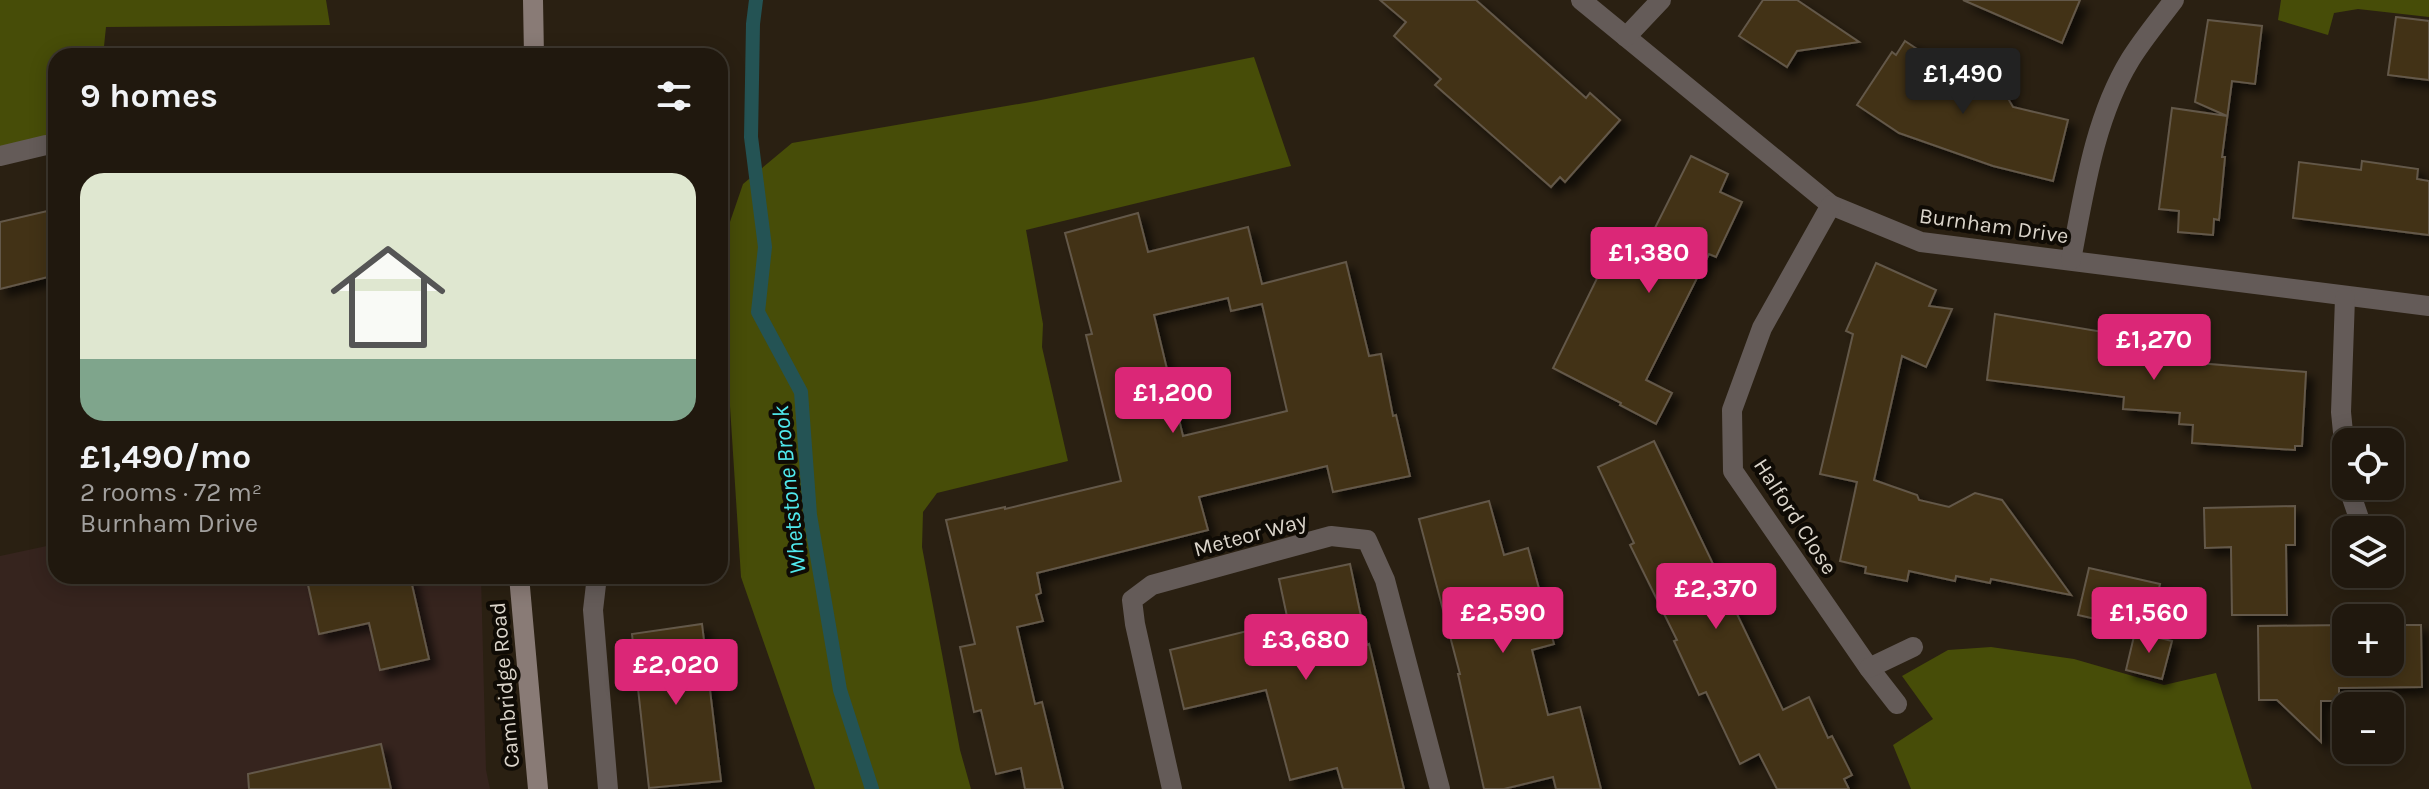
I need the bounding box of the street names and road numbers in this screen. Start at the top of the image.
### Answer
street label: Burnham Drive [1917,203,2070,249]
street label: Halford Close [1748,454,1842,580]
street label: Meteor Way [1191,507,1310,563]
street label: Cambridge Road [485,601,525,769]

